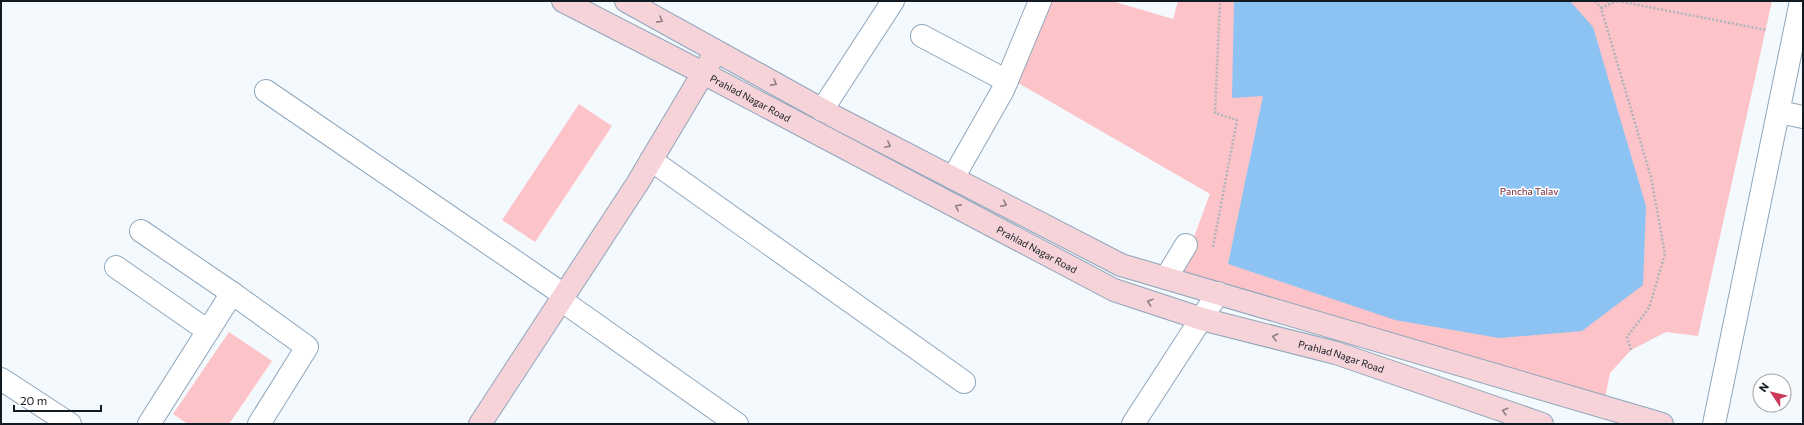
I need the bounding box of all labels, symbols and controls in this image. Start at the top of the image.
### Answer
one-way arrow [656,15,663,23]
street label: Prahlad Nagar Road [708,72,793,124]
one-way arrow [769,79,777,86]
one-way arrow [884,140,891,148]
park label: Pancha Talav [1500,185,1558,197]
one-way arrow [999,200,1007,207]
one-way arrow [955,205,962,212]
street label: Prahlad Nagar Road [995,223,1079,276]
one-way arrow [1146,298,1153,306]
one-way arrow [1271,333,1278,342]
street label: Prahlad Nagar Road [1297,338,1386,375]
north arrow [1752,373,1792,413]
text: N [1756,380,1771,394]
scale bar [14,387,101,413]
text: 20 m [20,393,47,407]
one-way arrow [1501,407,1508,416]

